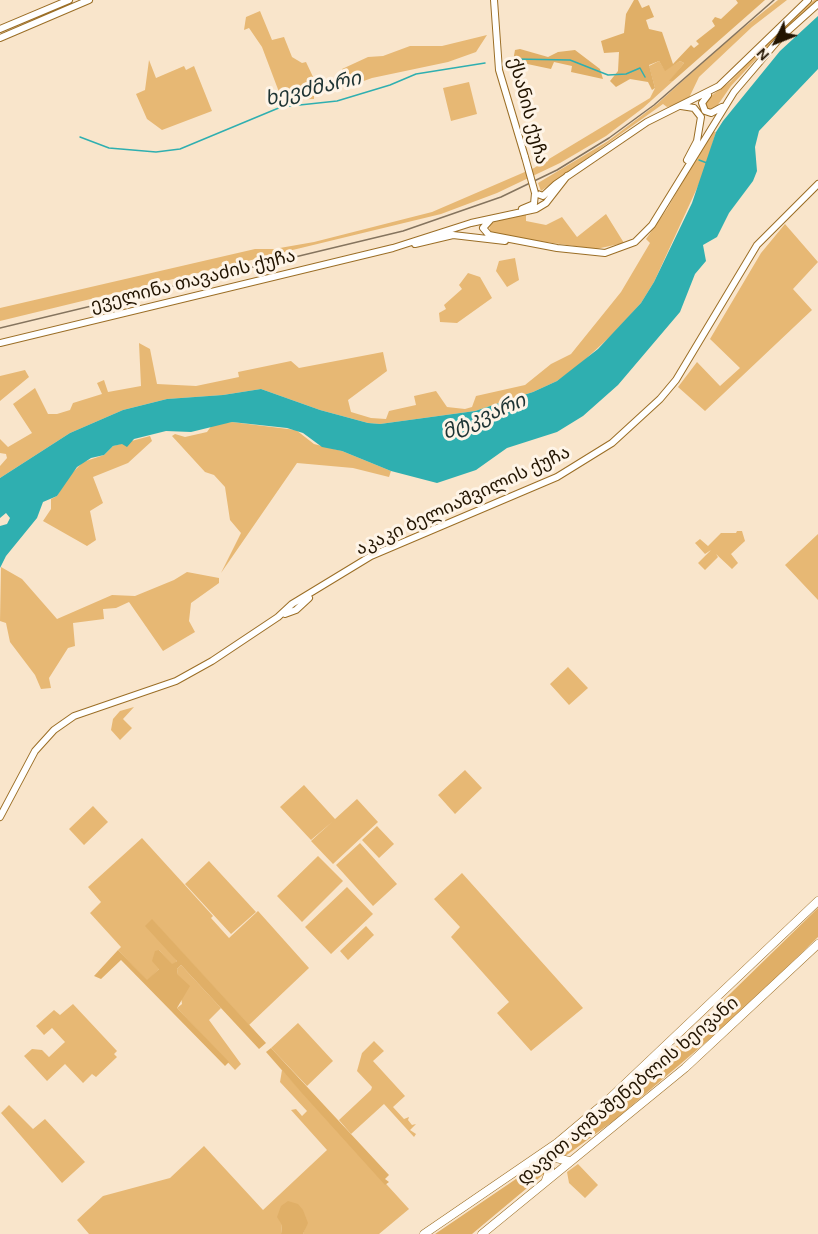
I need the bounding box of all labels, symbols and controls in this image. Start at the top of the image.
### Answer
north arrow [746,12,806,72]
text: N [752,44,773,65]
street label: ქსანის ქუჩა [503,55,553,167]
water label: ხევძმარი [263,66,363,112]
street label: ეველინა თავაძის ქუჩა [88,245,298,317]
water label: მტკვარი [439,389,529,445]
street label: აკაკი ბელიაშვილის ქუჩა [352,442,574,560]
street label: დავით აღმაშენებლის ხეივანი [513,992,743,1190]

